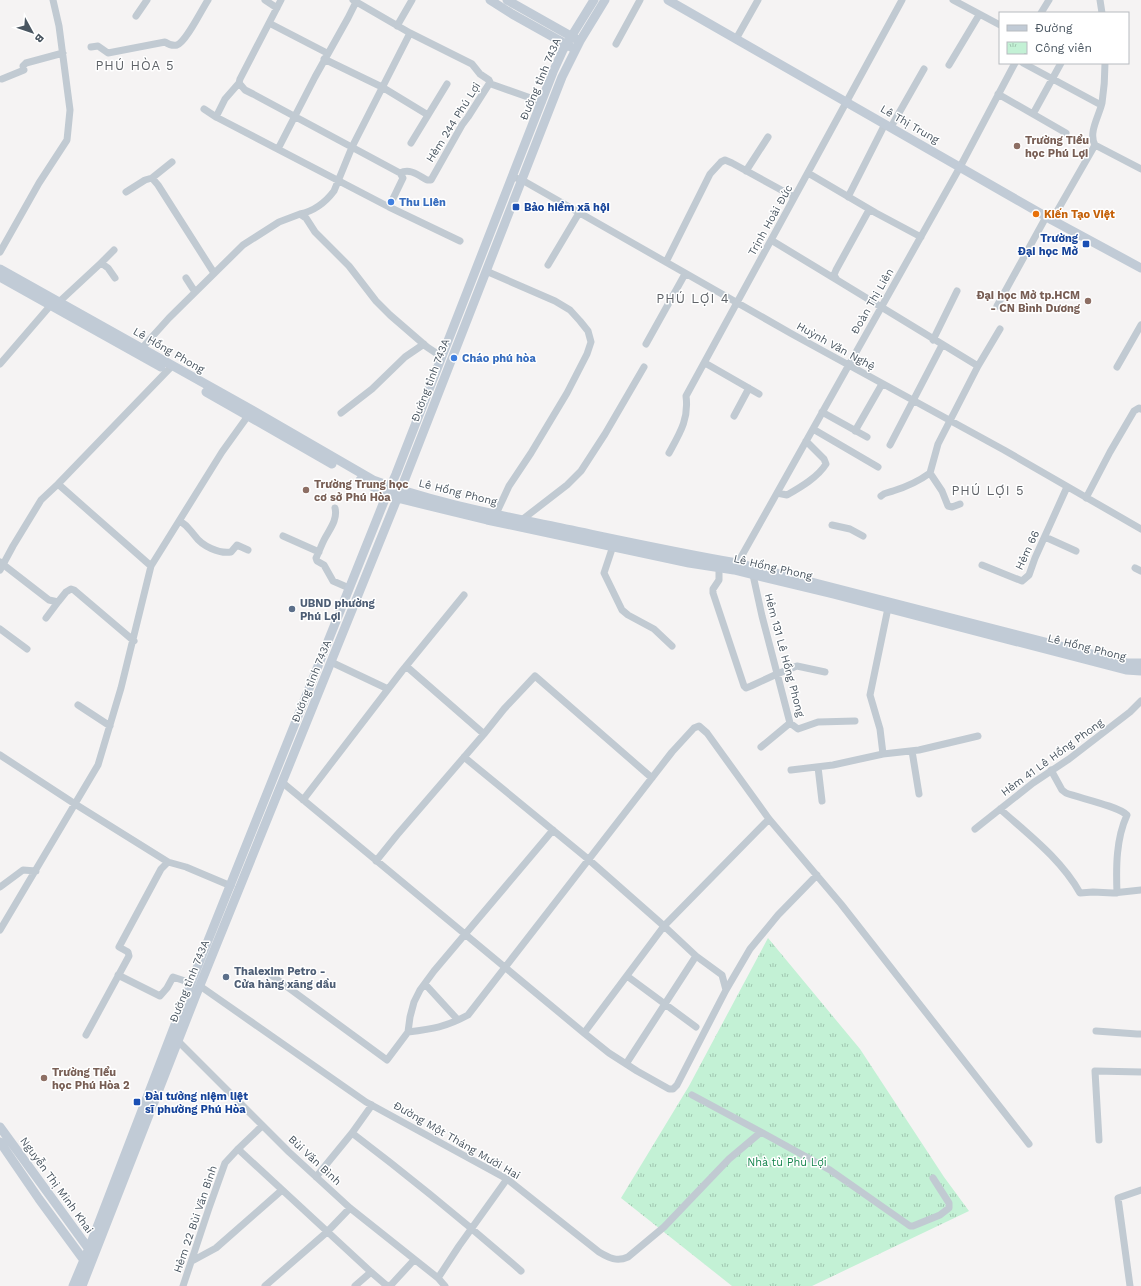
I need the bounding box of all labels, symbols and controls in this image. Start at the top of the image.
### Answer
north arrow [12,12,52,52]
legend [999,12,1129,64]
text: Đường [1035,21,1073,35]
text: B [32,31,47,46]
street label: Đường tỉnh 743A [517,36,564,122]
text: Công viên [1035,41,1092,55]
district label: PHÚ HÒA 5 [95,57,175,73]
street label: Hẻm 244 Phú Lợi [424,80,483,165]
street label: Lê Thị Trung [878,102,942,147]
place label: Trường Tiểu học Phú Lợi [1025,134,1089,160]
marker: Trường Tiểu học Phú Lợi [1012,141,1022,151]
street label: Trịnh Hoài Đức [746,182,795,258]
place label: Thu Liên [399,196,446,209]
marker: Thu Liên [386,197,396,207]
place label: Bảo hiểm xã hội [524,201,610,214]
marker: Bảo hiểm xã hội [511,202,521,212]
place label: Kiến Tạo Việt [1044,208,1115,221]
marker: Kiến Tạo Việt [1031,209,1041,219]
place label: Trường Đại học Mở [1018,232,1079,258]
marker: Trường Đại học Mở [1081,239,1091,249]
street label: Đoàn Thị Liên [848,266,897,336]
place label: Đại học Mở tp.HCM - CN Bình Dương [976,289,1081,315]
district label: PHÚ LỢI 4 [656,291,730,306]
marker: Đại học Mở tp.HCM - CN Bình Dương [1083,296,1093,306]
street label: Huỳnh Văn Nghệ [794,320,877,373]
street label: Lê Hồng Phong [131,325,207,376]
street label: Đường tỉnh 743A [409,337,452,424]
place label: Cháo phú hòa [462,352,536,365]
marker: Cháo phú hòa [449,353,459,363]
street label: Lê Hồng Phong [417,476,499,509]
place label: Trường Trung học cơ sở Phú Hòa [314,478,408,504]
district label: PHÚ LỢI 5 [951,483,1025,498]
marker: Trường Trung học cơ sở Phú Hòa [301,485,311,495]
street label: Hẻm 66 [1013,528,1042,572]
street label: Lê Hồng Phong [732,552,814,583]
street label: Hẻm 131 Lê Hồng Phong [762,592,807,718]
place label: UBND phường Phú Lợi [300,597,376,623]
marker: UBND phường Phú Lợi [287,604,297,614]
street label: Lê Hồng Phong [1046,631,1128,664]
street label: Đường tỉnh 743A [289,638,334,724]
street label: Hẻm 41 Lê Hồng Phong [999,716,1106,799]
street label: Đường tỉnh 743A [167,938,212,1024]
place label: Thalexim Petro - Cửa hàng xăng dầu [234,965,336,991]
marker: Thalexim Petro - Cửa hàng xăng dầu [221,972,231,982]
place label: Trường Tiểu học Phú Hòa 2 [52,1066,130,1092]
marker: Trường Tiểu học Phú Hòa 2 [39,1073,49,1083]
place label: Đài tưởng niệm liệt sĩ phường Phú Hòa [145,1090,248,1116]
marker: Đài tưởng niệm liệt sĩ phường Phú Hòa [132,1097,142,1107]
street label: Đường Một Tháng Mười Hai [391,1099,522,1182]
street label: Bùi Văn Bình [286,1133,344,1188]
street label: Nguyễn Thị Minh Khai [17,1134,97,1236]
park label: Nhà tù Phú Lợi [747,1156,827,1169]
street label: Hẻm 22 Bùi Văn Bình [171,1164,220,1274]

